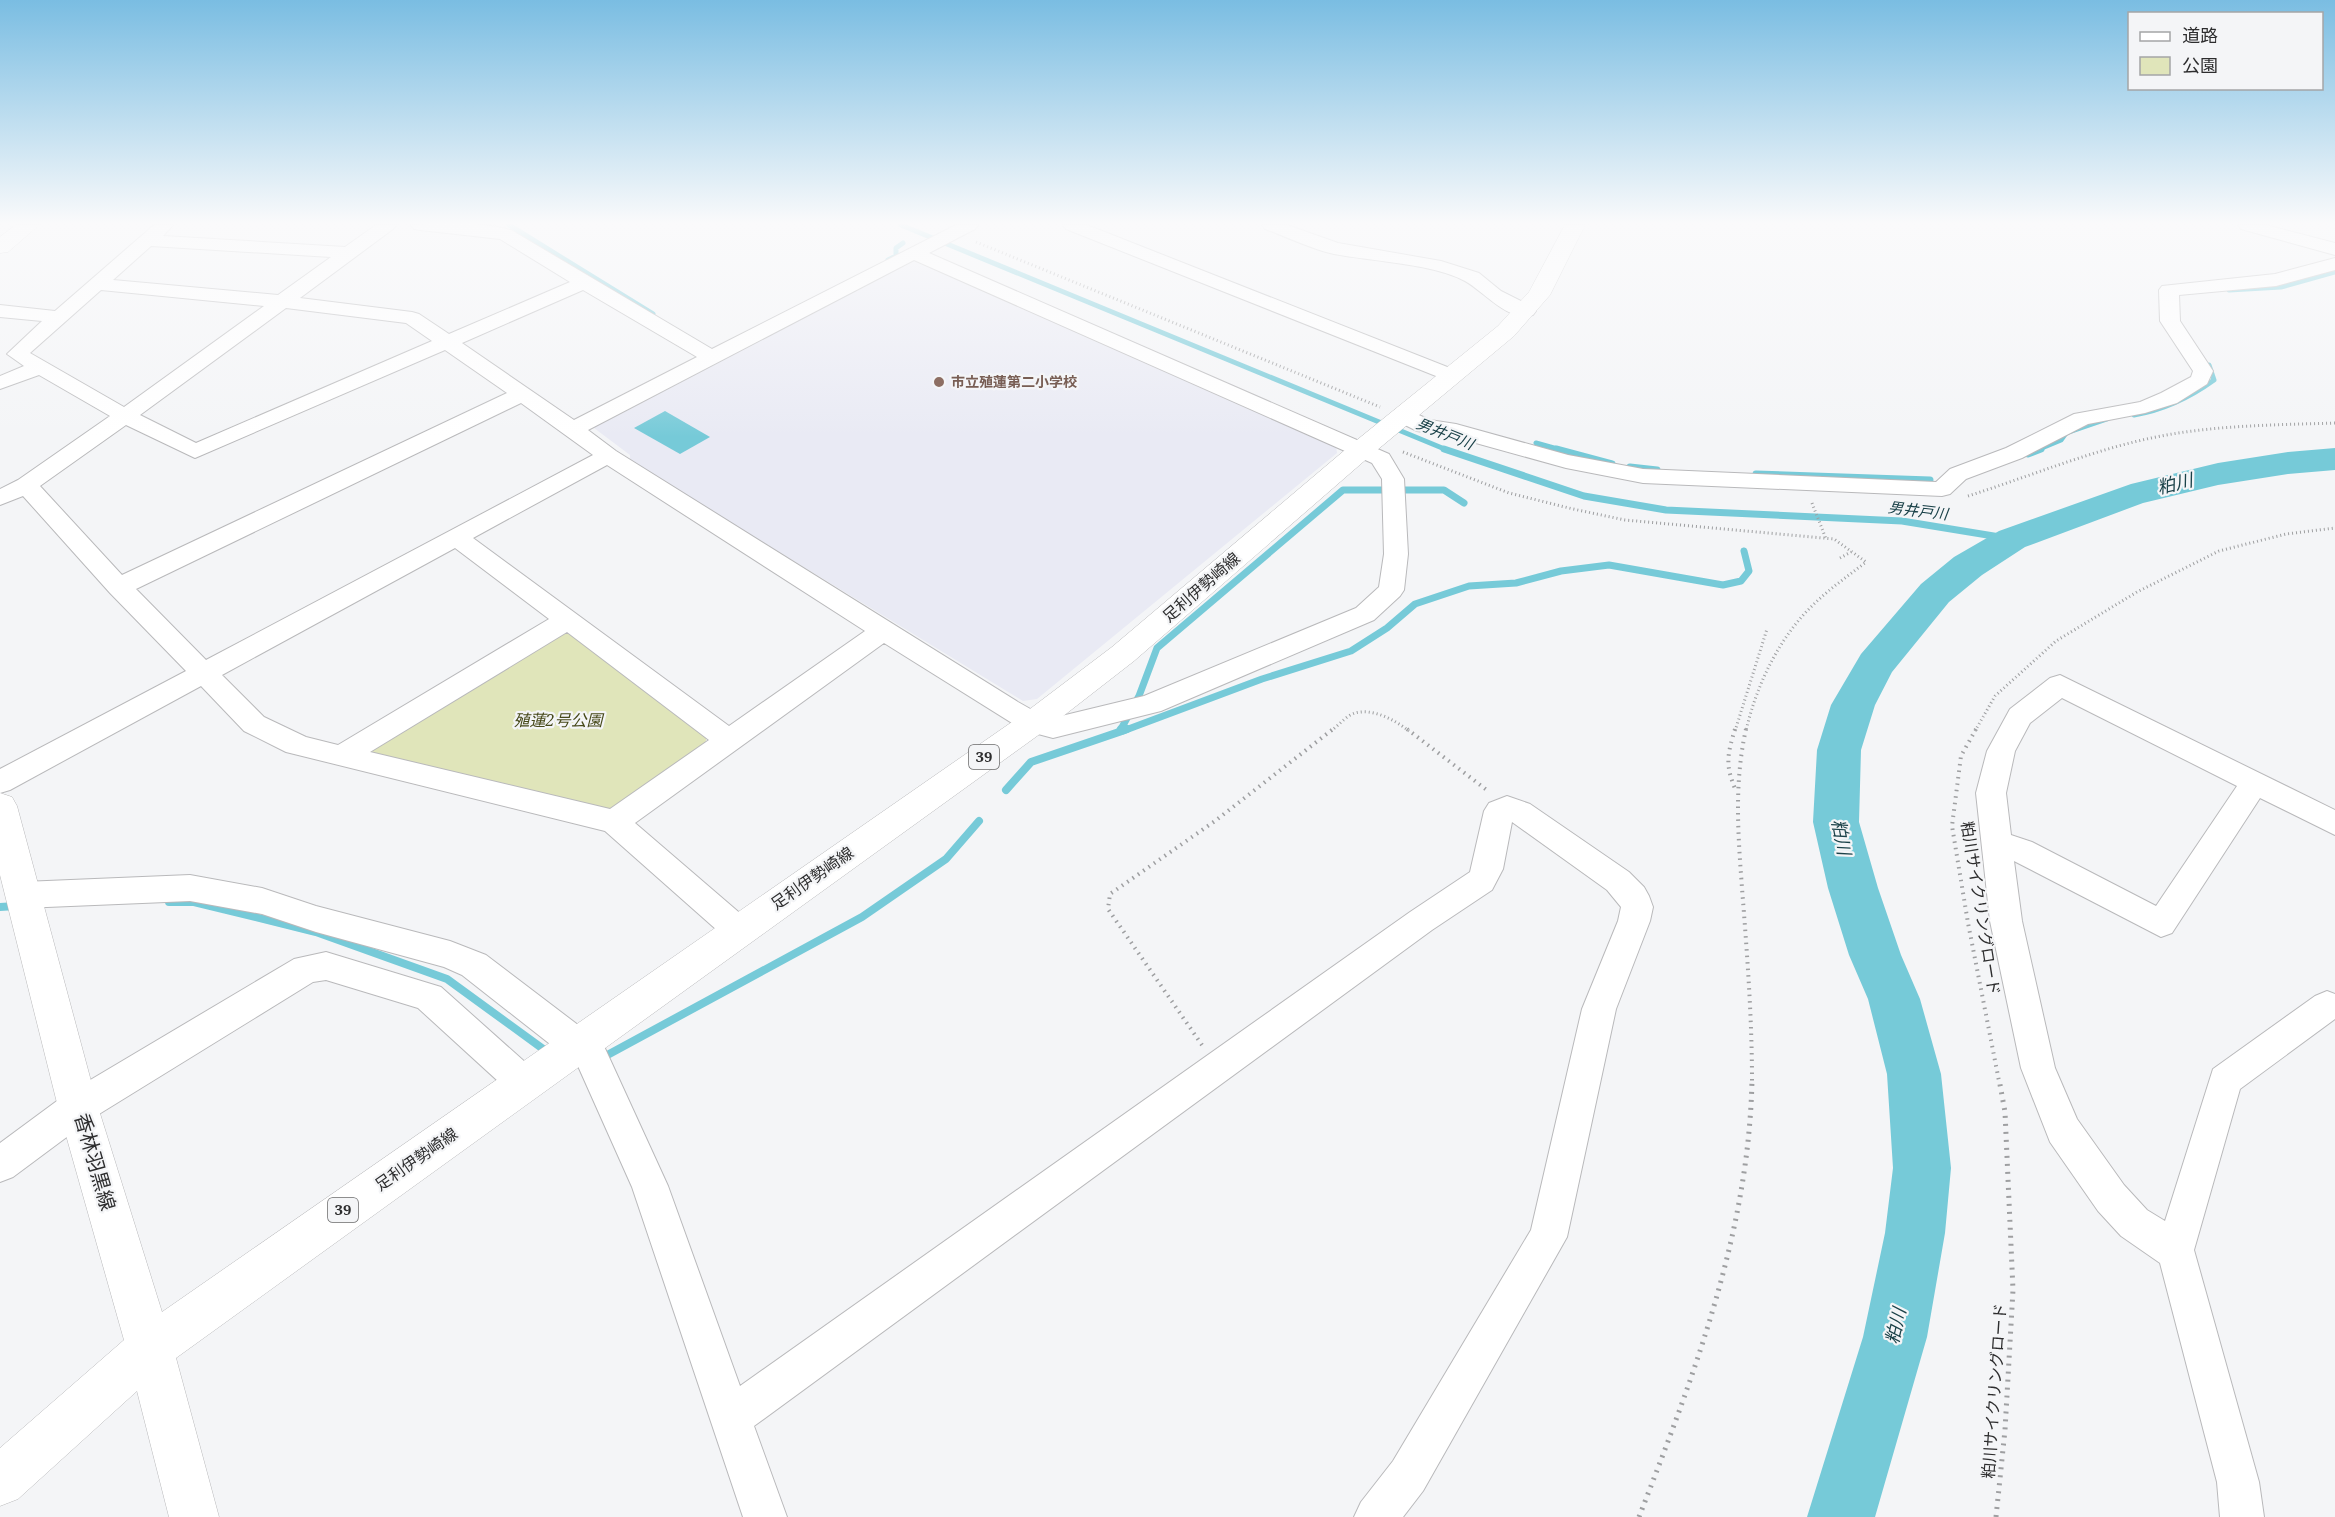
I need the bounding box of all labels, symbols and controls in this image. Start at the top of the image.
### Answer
legend [2128,12,2323,90]
text: 道路 [2182,23,2218,47]
text: 公園 [2182,53,2218,77]
place label: 市立殖蓮第二小学校 [951,372,1077,391]
marker: 市立殖蓮第二小学校 [932,375,946,389]
water label: 男井戸川 [1414,413,1479,454]
water label: 粕川 [2155,467,2197,499]
water label: 男井戸川 [1887,496,1951,524]
street label: 足利伊勢崎線 [1158,547,1244,627]
park label: 殖蓮2号公園 [514,709,604,731]
road number: 39 [969,745,999,769]
water label: 粕川 [1827,817,1858,859]
street label: 粕川サイクリングロード [1956,820,2006,996]
street label: 足利伊勢崎線 [766,841,858,915]
street label: 香林羽黒線 [69,1110,122,1214]
street label: 足利伊勢崎線 [370,1122,462,1196]
road number: 39 [328,1198,358,1222]
street label: 粕川サイクリングロード [1977,1303,2011,1479]
water label: 粕川 [1879,1304,1911,1346]

